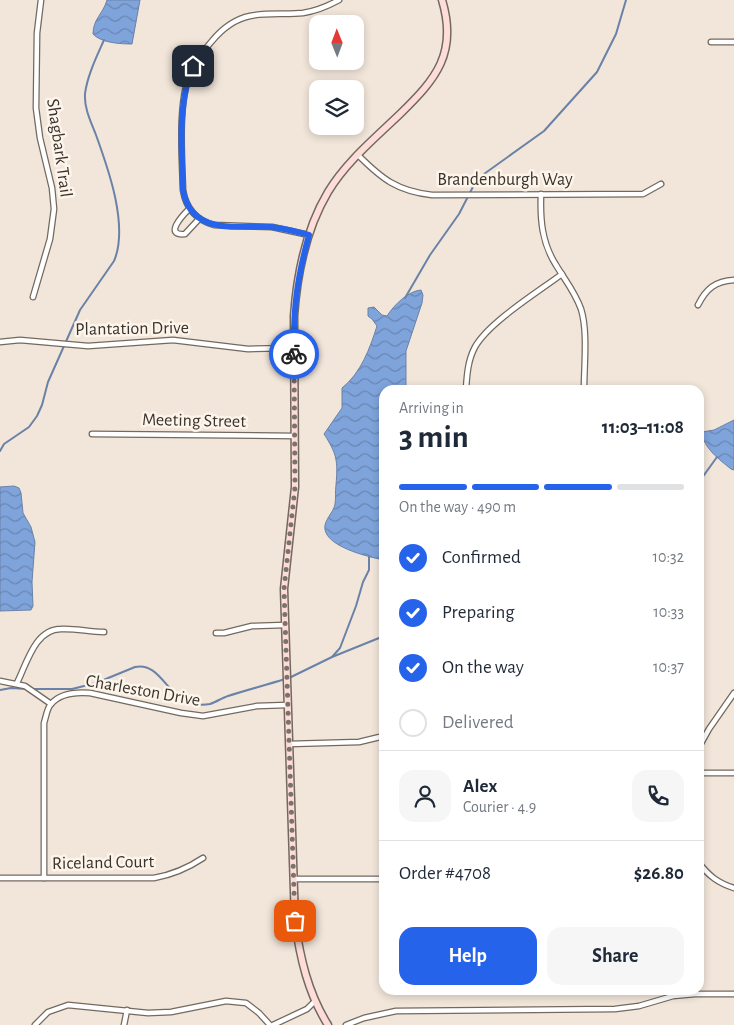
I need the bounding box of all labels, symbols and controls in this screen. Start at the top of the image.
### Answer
north arrow [309,15,364,70]
map controls [309,15,364,135]
pin [172,45,214,87]
icon: home [179,52,207,80]
button: layers [309,80,364,135]
street label: Shagbark Trail [43,97,75,199]
street label: Brandenburgh Way [437,171,573,189]
street label: Plantation Drive [75,319,189,339]
courier [269,329,319,379]
icon: bike [280,340,308,368]
text: Arriving in [399,400,464,416]
street label: Meeting Street [142,411,246,431]
text: 11:03–11:08 [602,418,684,437]
text: 3 min [399,421,469,453]
text: On the way · 490 m [399,499,516,515]
icon: check [399,544,427,572]
text: Confirmed [442,548,521,567]
text: 10:32 [653,549,684,565]
icon: check [399,599,427,627]
text: Preparing [442,603,515,622]
text: 10:33 [653,604,684,620]
icon: check [399,654,427,682]
text: On the way [442,658,524,677]
text: 10:37 [653,659,684,675]
street label: Charleston Drive [84,672,202,710]
text: Delivered [442,713,514,732]
button: person [399,770,451,822]
button: phone [632,770,684,822]
text: Alex [463,777,497,796]
text: Courier · 4.9 [463,799,536,815]
street label: Riceland Court [52,853,154,873]
text: Order #4708 [399,864,491,883]
text: $26.80 [634,864,684,883]
pin [274,900,316,942]
icon: bag [281,907,309,935]
button: Help [399,927,537,985]
button: Share [547,927,684,985]

